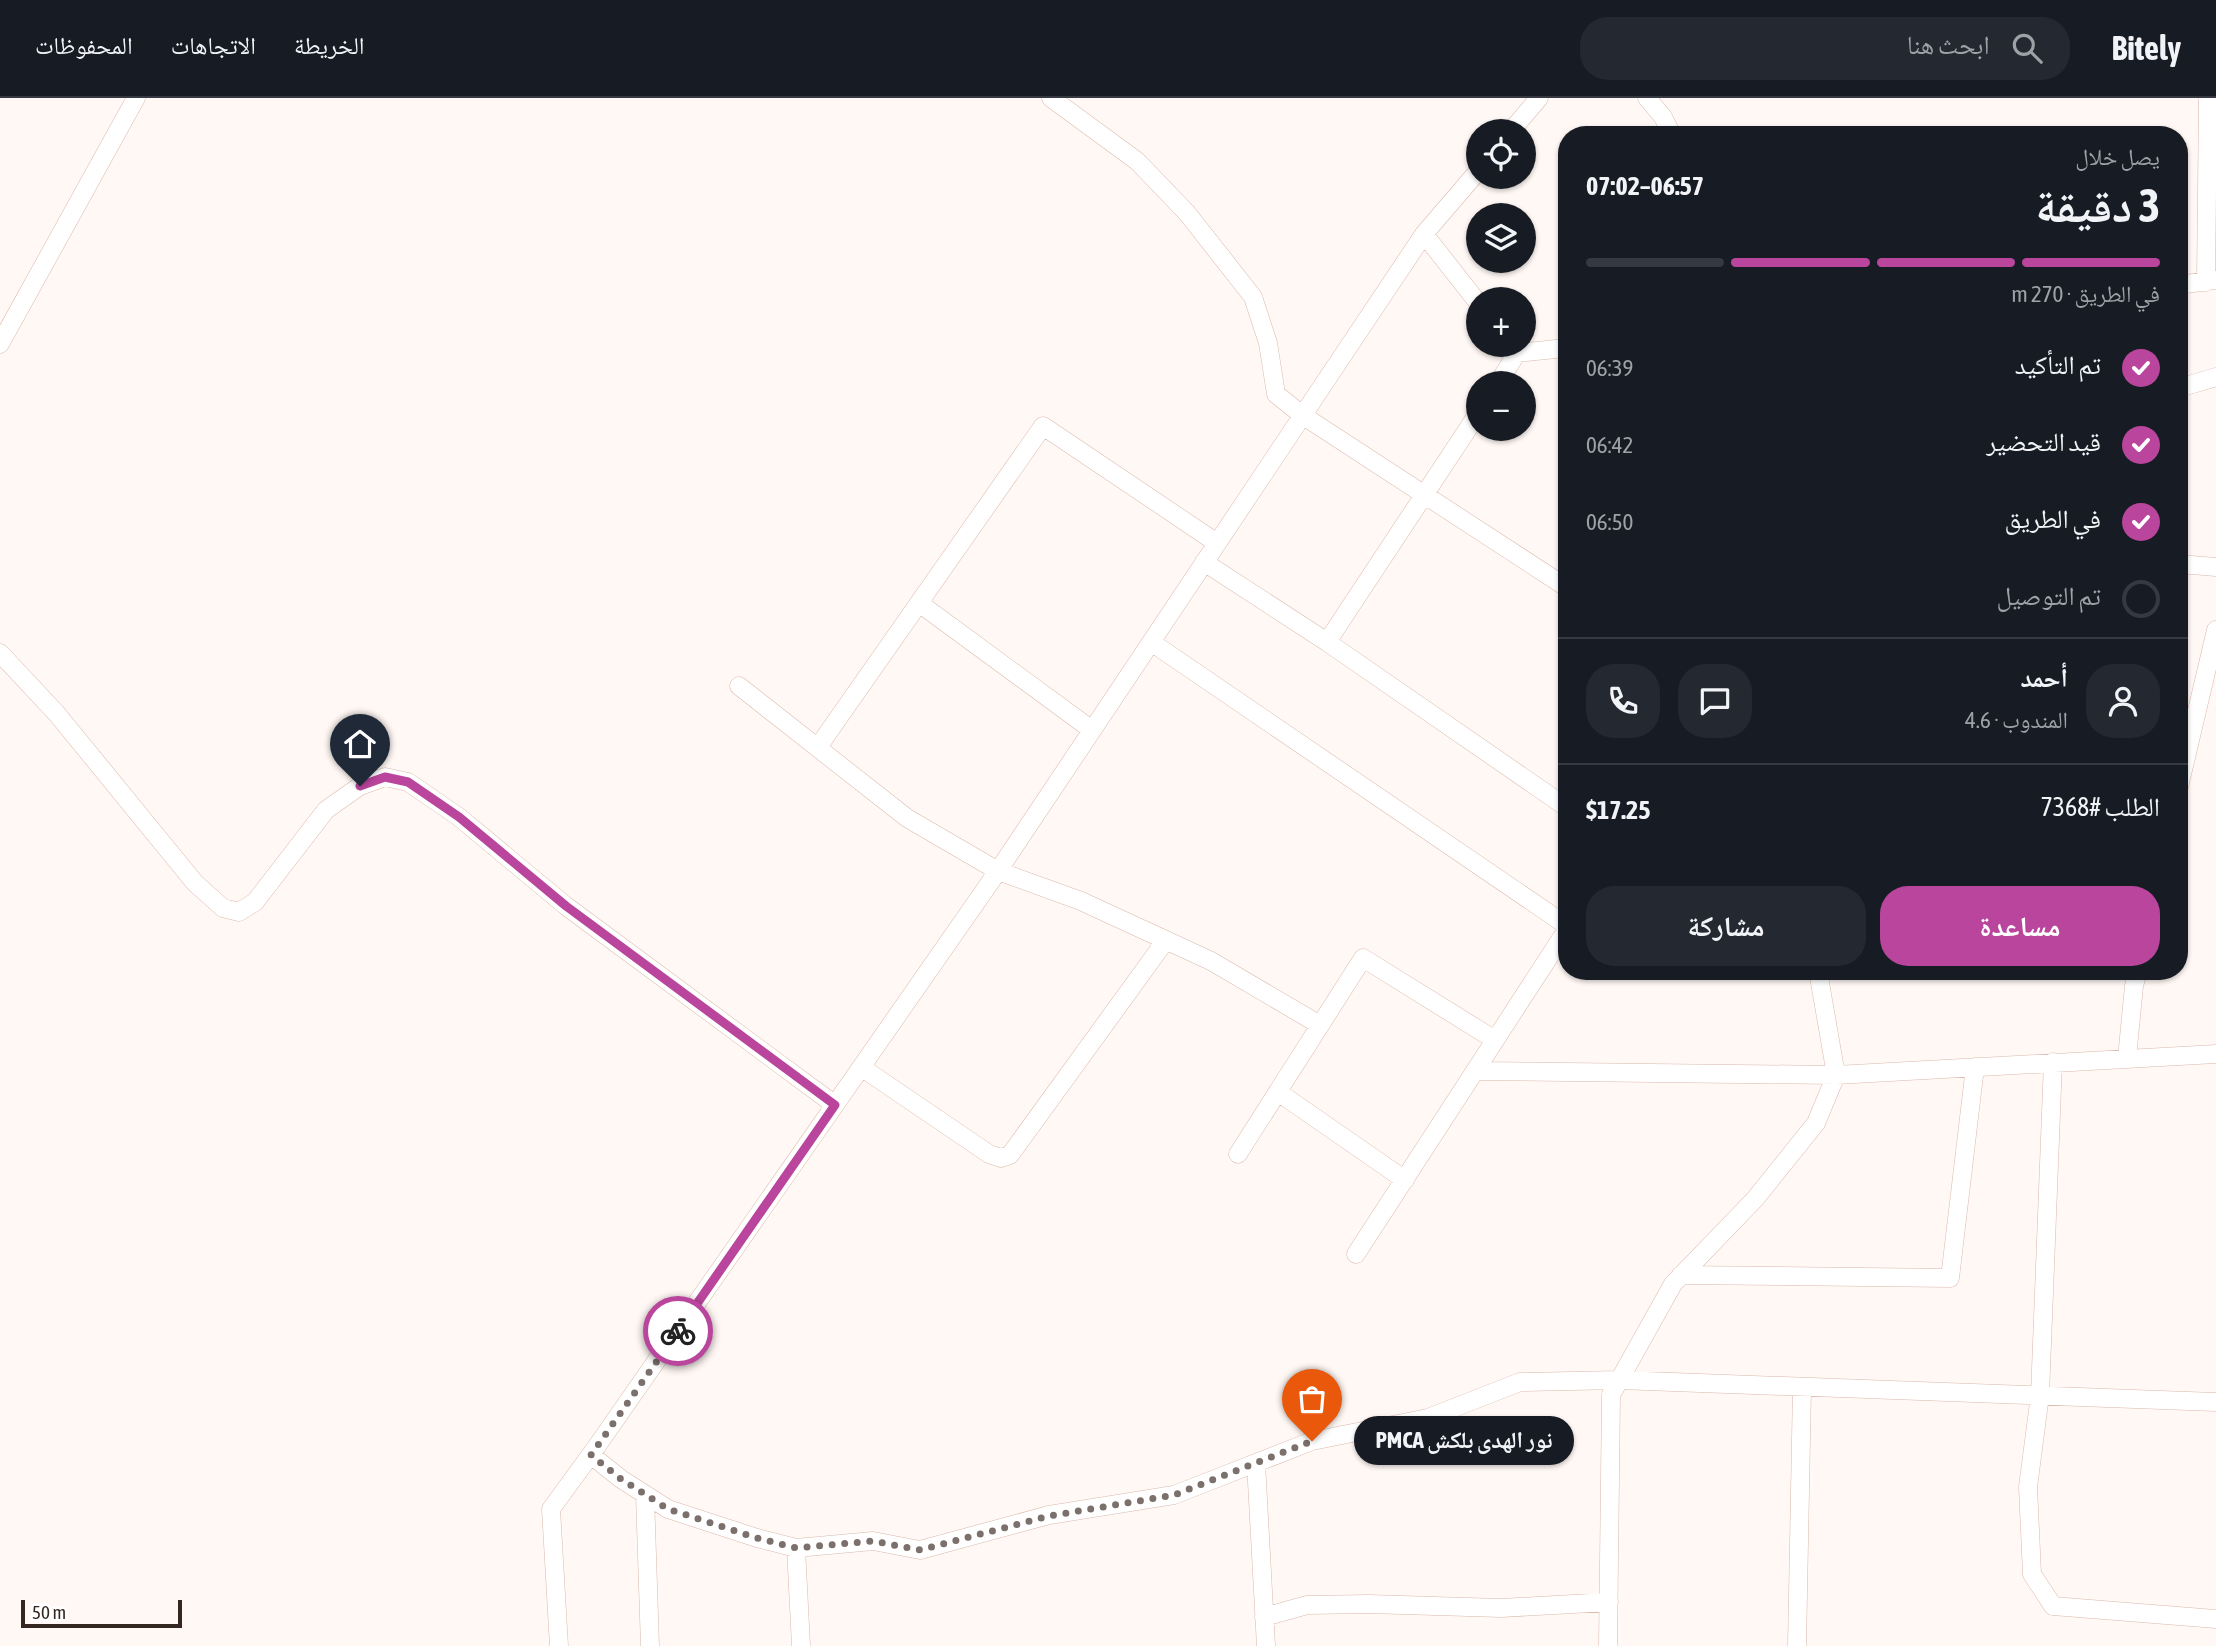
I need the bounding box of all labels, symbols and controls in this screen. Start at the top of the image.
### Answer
search box [1580,17,2070,80]
icon: search [2008,29,2046,67]
text: Bitely [2112,29,2181,67]
text: ابحث هنا [1907,30,1990,60]
text: المحفوظات [35,32,133,59]
text: الاتجاهات [171,32,256,59]
text: الخريطة [294,32,365,59]
map controls [1466,119,1536,441]
button: locate [1466,119,1536,189]
text: يصل خلال [2075,144,2160,170]
text: 06:57–07:02 [1586,171,1704,201]
text: 3 دقيقة [2035,179,2160,232]
button: layers [1466,203,1536,273]
text: في الطريق · 270 m [2011,281,2160,307]
button: + [1466,287,1536,357]
icon: check [2122,349,2160,387]
text: تم التأكيد [2015,350,2101,380]
text: 06:39 [1586,355,1633,381]
button: − [1466,371,1536,441]
icon: check [2122,426,2160,464]
text: قيد التحضير [1986,427,2101,457]
text: 06:42 [1586,432,1633,458]
icon: check [2122,503,2160,541]
text: في الطريق [2004,504,2101,534]
text: 06:50 [1586,509,1633,535]
text: تم التوصيل [1996,581,2101,611]
text: أحمد [2020,663,2068,693]
button: phone [1586,664,1660,738]
button: chat [1678,664,1752,738]
button: person [2086,664,2160,738]
text: المندوب · 4.6 [1965,707,2068,733]
pin [330,714,390,786]
icon: home [341,725,379,763]
text: الطلب #7368 [2040,792,2160,822]
text: $17.25 [1586,795,1650,825]
button: مشاركة [1586,886,1866,966]
button: مساعدة [1880,886,2160,966]
courier [643,1296,713,1366]
icon: bike [659,1312,697,1350]
pin [1282,1369,1342,1441]
icon: bag [1293,1380,1331,1418]
callout: نور الهدى بلكش PMCA [1354,1416,1574,1466]
text: نور الهدى بلكش PMCA [1375,1427,1553,1453]
scale bar [21,1597,182,1629]
text: 50 m [32,1601,66,1623]

